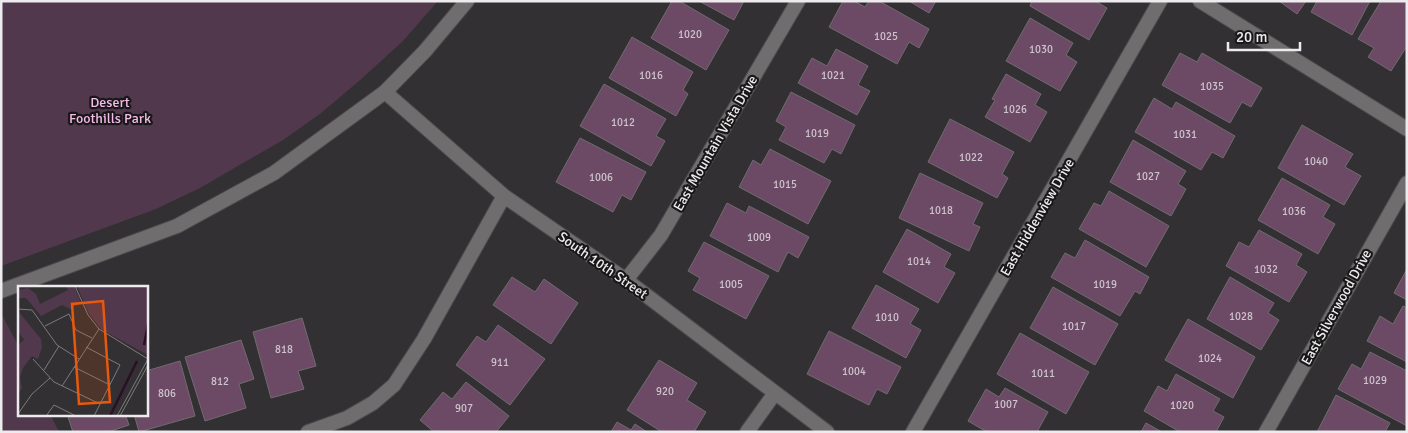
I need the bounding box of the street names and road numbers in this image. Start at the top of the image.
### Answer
street label: East Mountain Vista Drive [670,72,761,214]
street label: East Hiddenview Drive [997,155,1078,279]
street label: South 10th Street [555,228,651,303]
street label: East Silverwood Drive [1298,246,1375,368]

